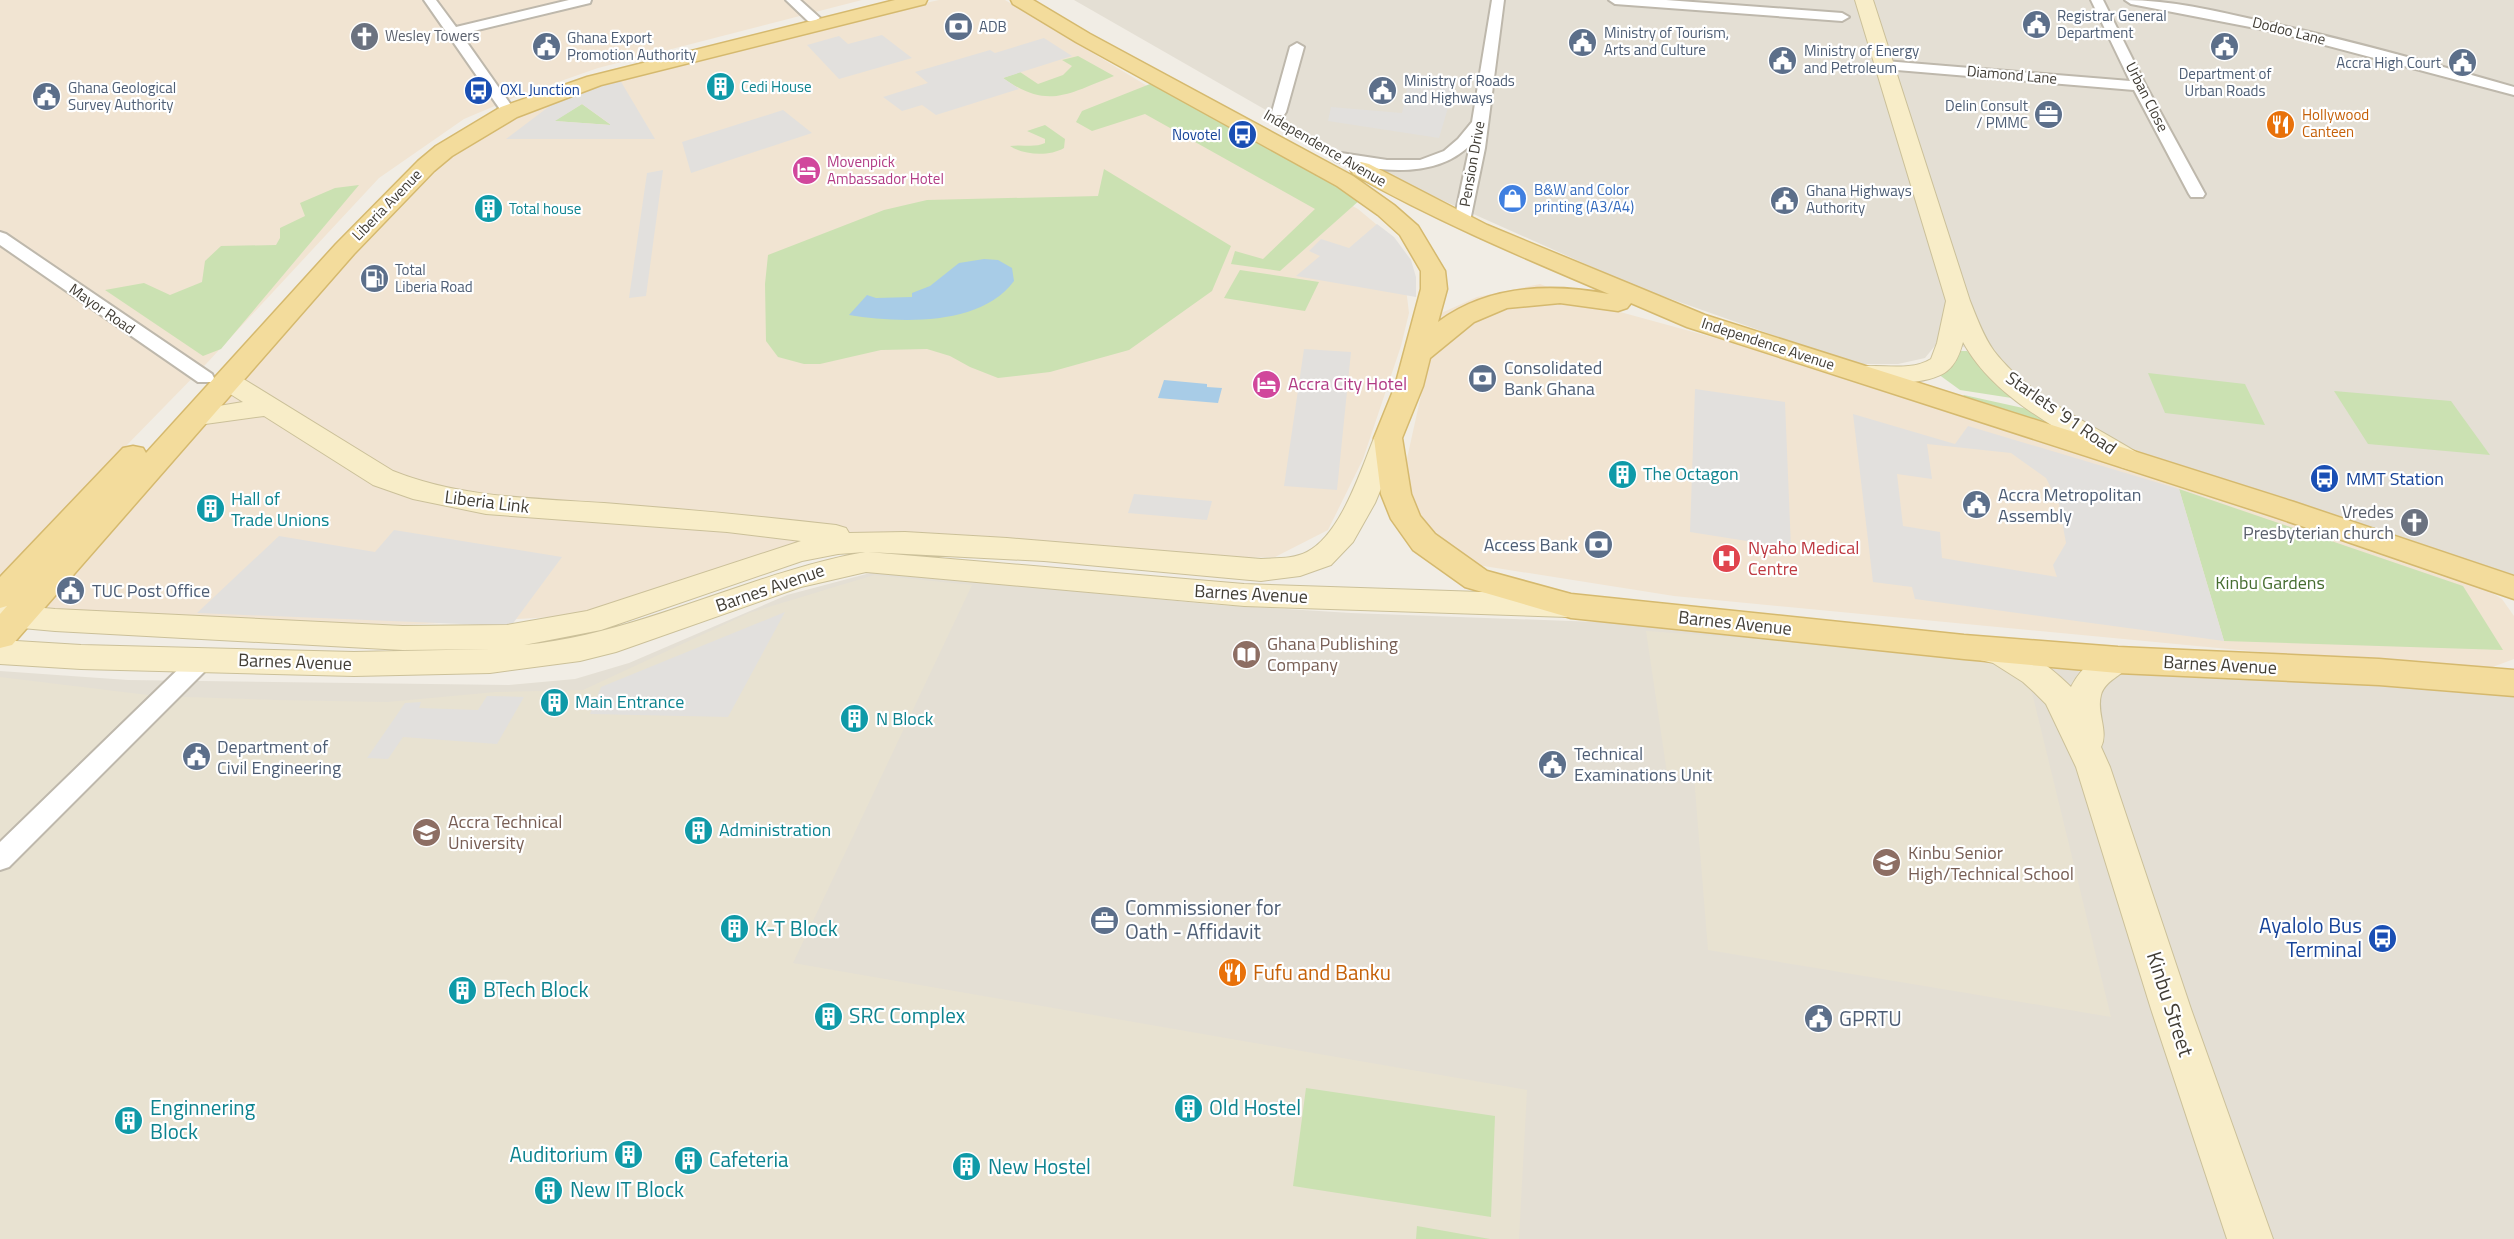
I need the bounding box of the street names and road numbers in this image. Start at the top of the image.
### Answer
street label: Dodoo Lane [2250,10,2328,51]
street label: Urban Close [2120,58,2175,136]
street label: Diamond Lane [1966,59,2058,90]
street label: Independence Avenue [1259,103,1391,192]
street label: Pension Drive [1453,119,1490,209]
street label: Liberia Avenue [346,164,427,246]
street label: Mayor Road [65,277,140,340]
street label: Independence Avenue [1699,311,1838,376]
street label: Starlets '91 Road [2000,364,2122,461]
street label: Liberia Link [443,483,531,520]
street label: Barnes Avenue [712,556,828,619]
street label: Barnes Avenue [1194,577,1309,610]
street label: Barnes Avenue [1677,603,1793,642]
street label: Barnes Avenue [238,646,352,677]
street label: Barnes Avenue [2163,648,2278,681]
street label: Kinbu Street [2139,947,2203,1061]

